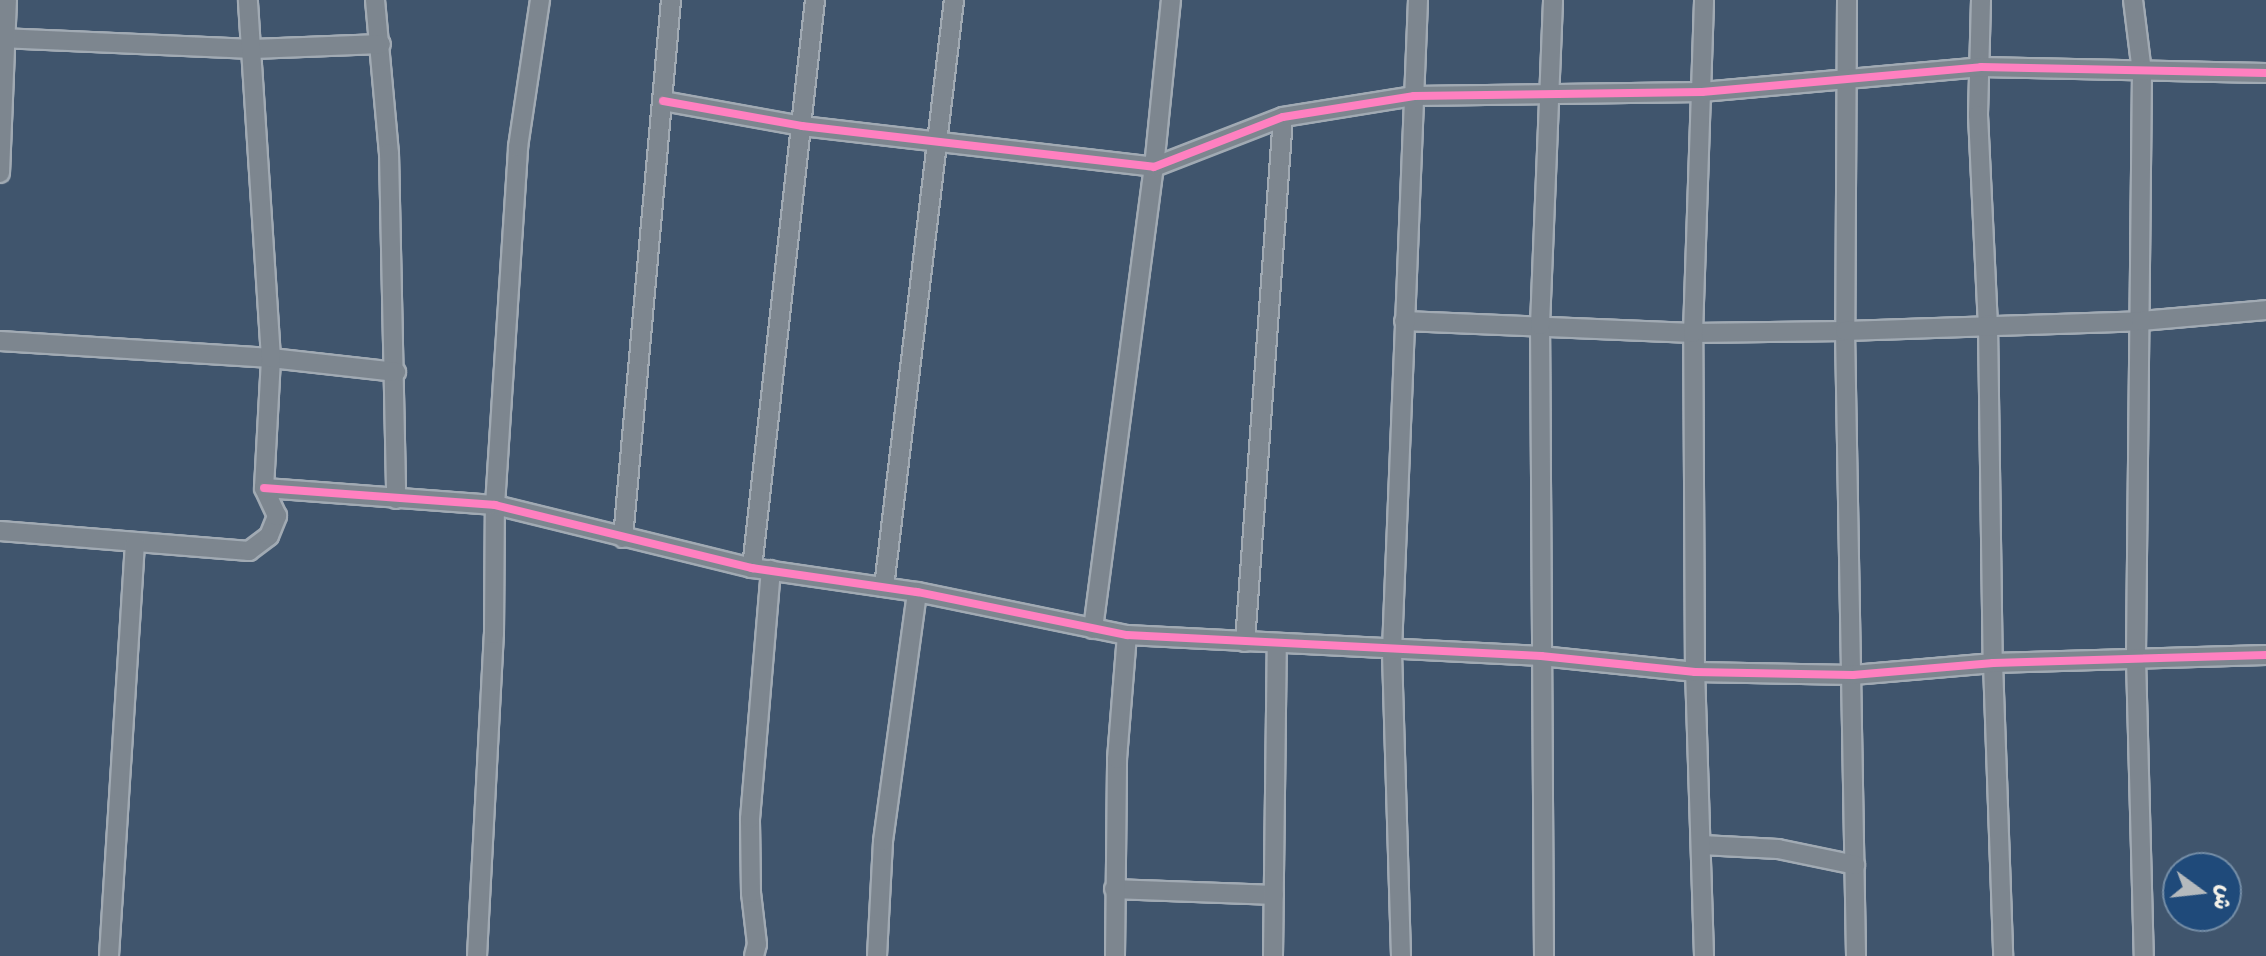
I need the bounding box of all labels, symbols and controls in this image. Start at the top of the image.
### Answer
north arrow [2162,852,2242,932]
text: ش [2208,883,2239,913]

